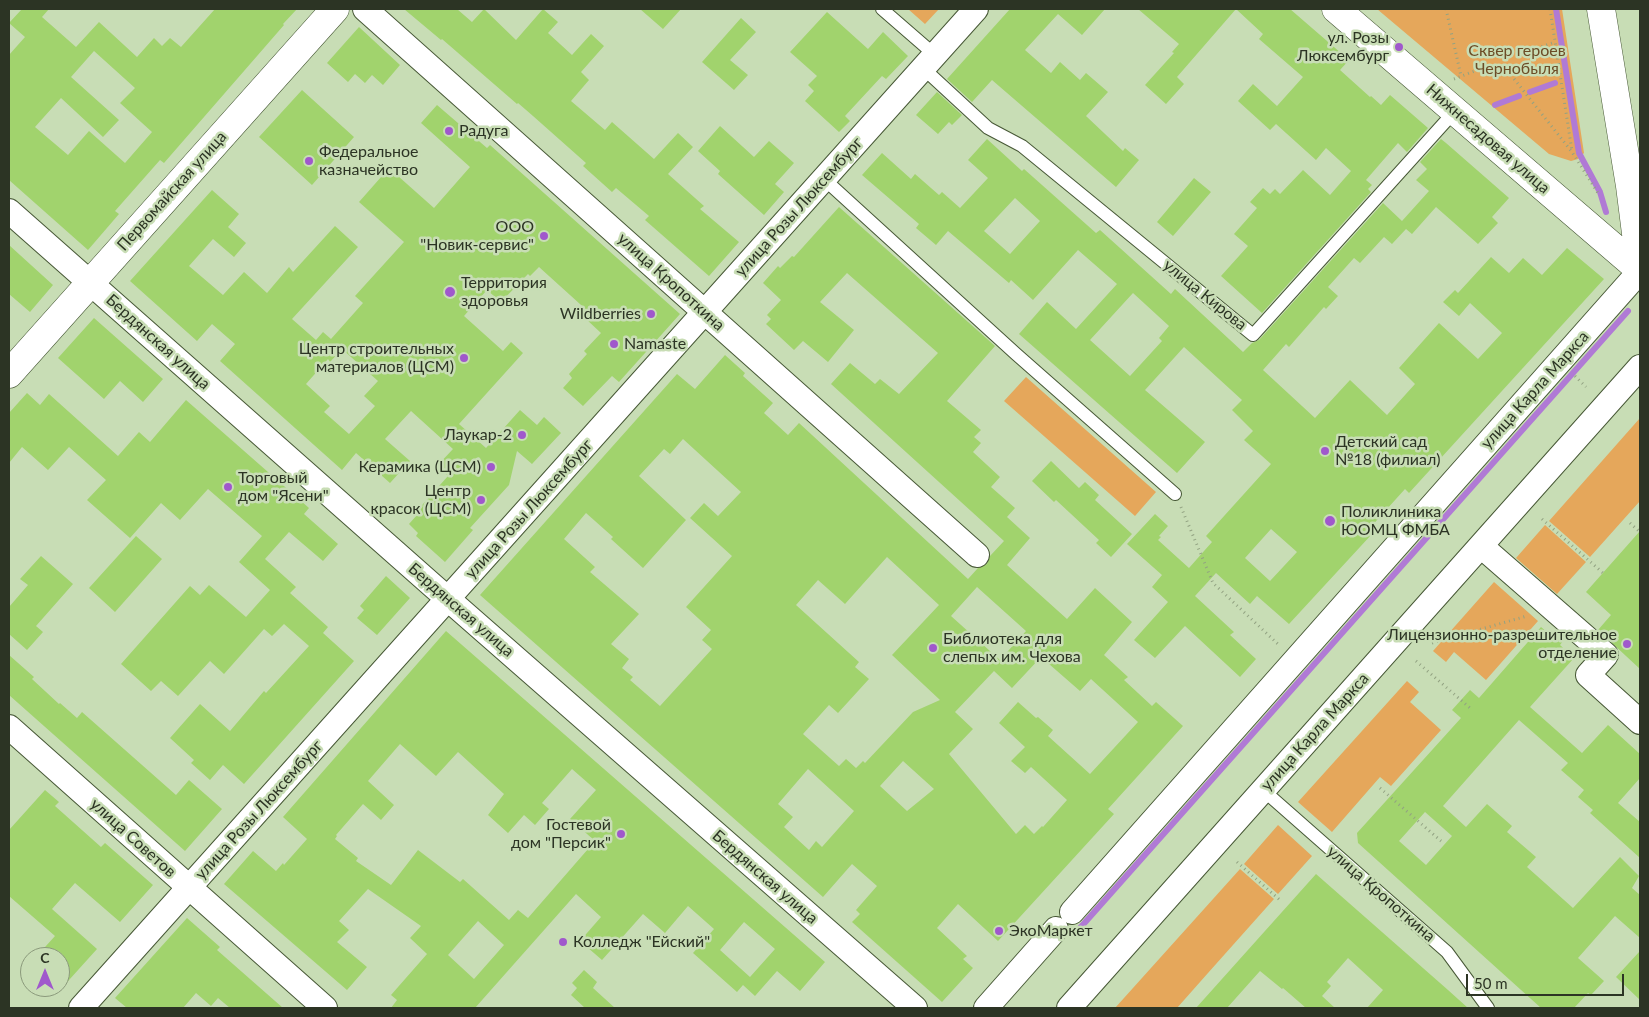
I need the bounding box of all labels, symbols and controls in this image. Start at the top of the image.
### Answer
place label: ул. Розы Люксембург [1297,28,1389,66]
marker: ул. Розы Люксембург [1393,41,1405,53]
park label: Сквер героев Чернобыля [1468,41,1566,79]
street label: Нижнесадовая улица [1422,80,1554,198]
place label: Радуга [459,121,509,141]
marker: Радуга [443,125,455,137]
street label: Первомайская улица [113,127,231,255]
street label: улица Розы Люксембург [731,133,867,281]
place label: Федеральное казначейство [319,142,418,180]
marker: Федеральное казначейство [303,155,315,167]
place label: ООО "Новик-сервис" [420,217,534,255]
street label: улица Кропоткина [614,229,728,335]
marker: ООО "Новик-сервис" [538,230,550,242]
street label: улица Кирова [1160,256,1250,334]
place label: Территория здоровья [461,273,547,311]
marker: Территория здоровья [443,285,457,299]
street label: Бердянская улица [102,290,214,394]
place label: Wildberries [560,304,641,324]
marker: Wildberries [645,308,657,320]
street label: улица Карла Маркса [1477,327,1593,453]
place label: Namaste [624,334,686,354]
marker: Namaste [608,338,620,350]
place label: Центр строительных материалов (ЦСМ) [299,339,454,377]
marker: Центр строительных материалов (ЦСМ) [458,352,470,364]
place label: Лаукар-2 [444,425,512,445]
marker: Лаукар-2 [516,429,528,441]
place label: Детский сад №18 (филиал) [1335,432,1440,470]
street label: улица Розы Люксембург [461,435,597,583]
marker: Детский сад №18 (филиал) [1319,445,1331,457]
place label: Керамика (ЦСМ) [358,457,481,477]
marker: Керамика (ЦСМ) [485,461,497,473]
place label: Торговый дом "Ясени" [238,468,329,506]
marker: Торговый дом "Ясени" [222,481,234,493]
place label: Центр красок (ЦСМ) [371,481,471,519]
marker: Центр красок (ЦСМ) [475,494,487,506]
place label: Поликлиника ЮОМЦ ФМБА [1341,502,1450,540]
marker: Поликлиника ЮОМЦ ФМБА [1323,514,1337,528]
street label: Бердянская улица [404,559,518,661]
place label: Лицензионно-разрешительное отделение [1387,625,1617,663]
place label: Библиотека для слепых им. Чехова [943,629,1081,667]
marker: Лицензионно-разрешительное отделение [1621,638,1633,650]
marker: Библиотека для слепых им. Чехова [927,642,939,654]
street label: улица Карла Маркса [1257,669,1373,795]
street label: улица Розы Люксембург [191,736,327,884]
street label: улица Советов [86,795,180,881]
place label: Гостевой дом "Персик" [511,815,611,853]
street label: Бердянская улица [708,826,822,928]
marker: Гостевой дом "Персик" [615,828,627,840]
street label: улица Кропоткина [1323,842,1439,946]
place label: ЭкоМаркет [1009,921,1093,941]
marker: ЭкоМаркет [993,925,1005,937]
place label: Колледж "Ейский" [573,932,710,952]
marker: Колледж "Ейский" [557,936,569,948]
north arrow [20,947,70,997]
text: С [40,949,50,966]
scale bar [1469,964,1626,996]
text: 50 m [1474,974,1508,992]

